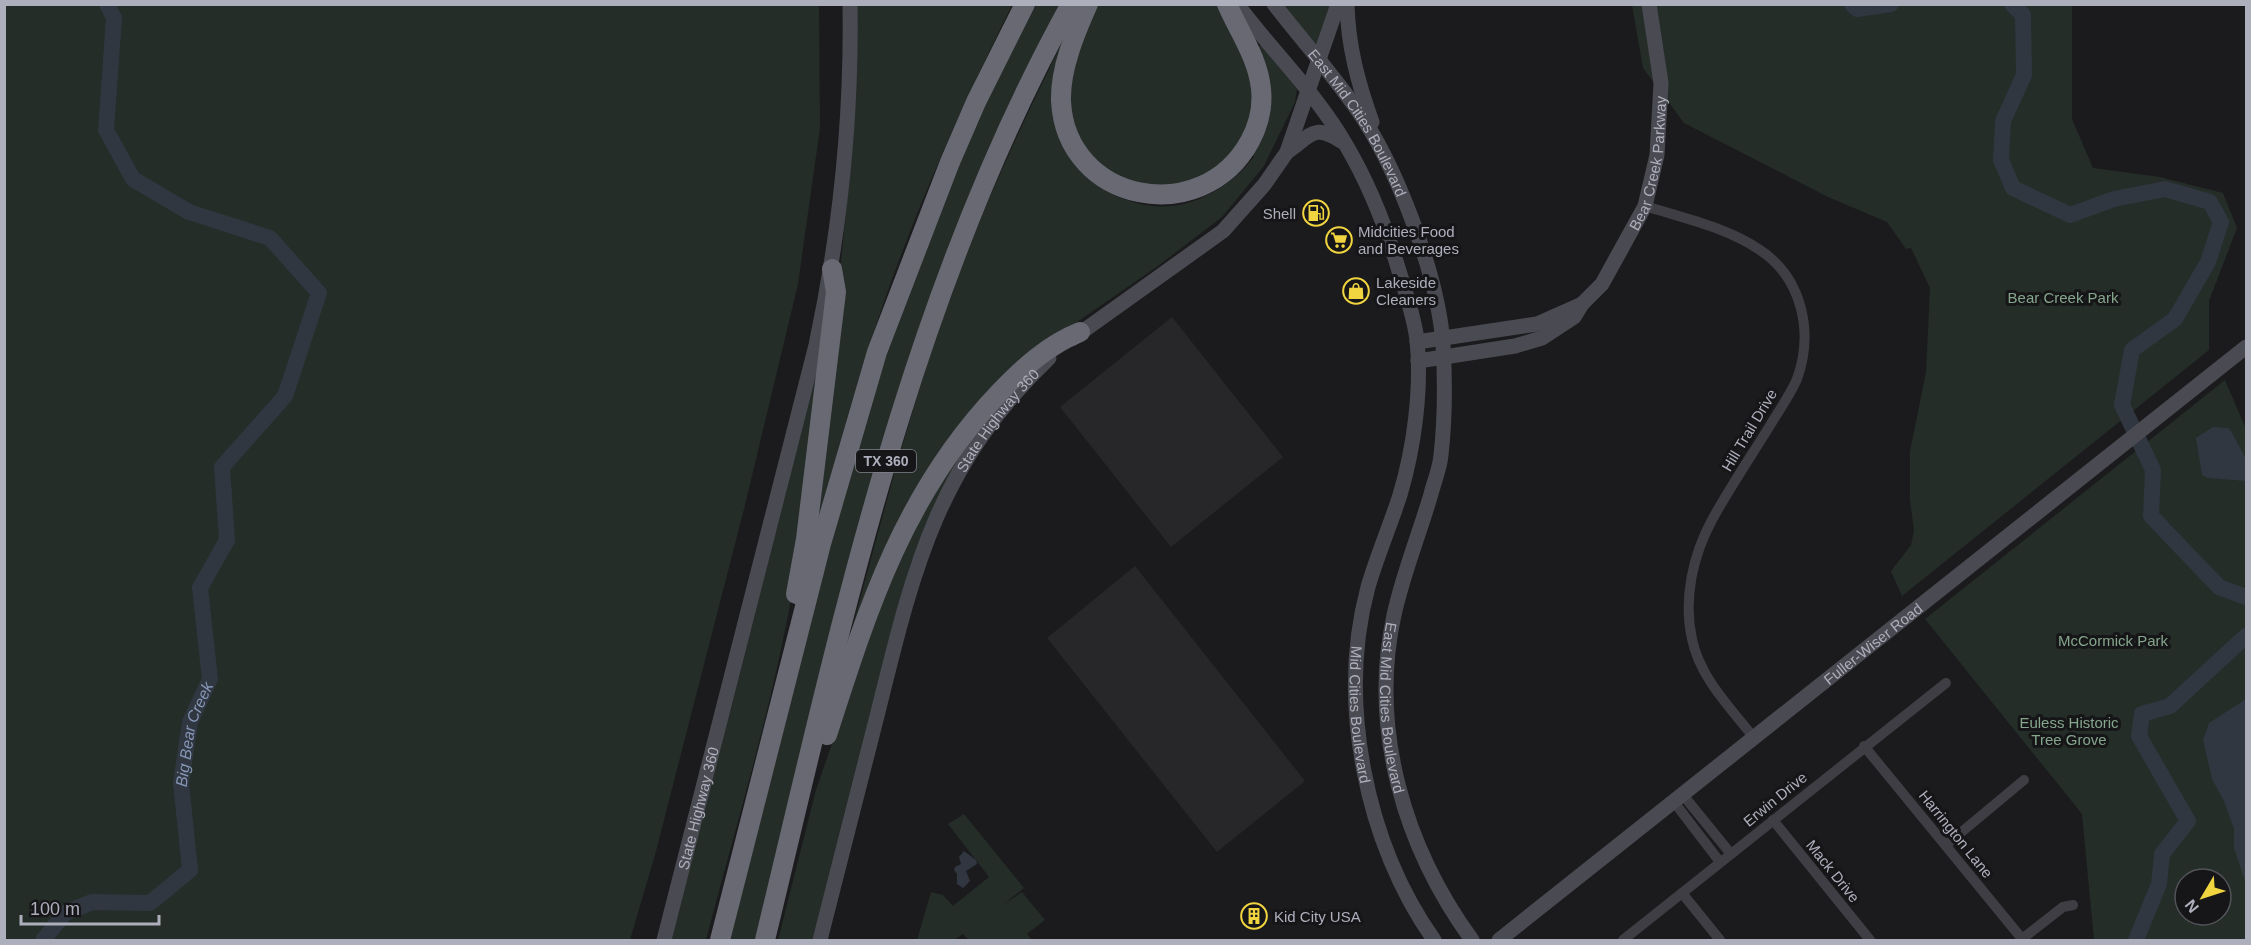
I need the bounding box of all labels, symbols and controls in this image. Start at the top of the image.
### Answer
street label: East Mid Cities Boulevard [1305,45,1410,199]
street label: Bear Creek Parkway [1625,95,1669,233]
fuel station icon: Shell [1301,198,1331,228]
place label: Shell [1263,205,1296,222]
place label: Midcities Food and Beverages [1358,223,1459,257]
supermarket icon: Midcities Food and Beverages [1324,225,1354,255]
place label: Lakeside Cleaners [1376,274,1436,308]
shop icon: Lakeside Cleaners [1341,276,1371,306]
park label: Bear Creek Park [2008,289,2119,306]
street label: State Highway 360 [952,365,1042,475]
street label: Hill Trail Drive [1718,386,1780,474]
road number: TX 360 [856,450,916,472]
street label: Fuller-Wiser Road [1820,599,1925,688]
street label: East Mid Cities Boulevard [1378,621,1408,795]
park label: McCormick Park [2058,632,2168,649]
street label: Mid Cities Boulevard [1347,645,1375,785]
water label: Big Bear Creek [172,678,216,788]
park label: Euless Historic Tree Grove [2019,714,2119,748]
street label: State Highway 360 [674,745,721,871]
street label: Erwin Drive [1740,768,1810,830]
street label: Harrington Lane [1916,787,1996,881]
street label: Mack Drive [1803,837,1863,905]
north arrow [2173,867,2233,927]
scale bar [21,888,159,926]
text: N [2181,896,2202,916]
text: 100 m [30,899,80,919]
building icon: Kid City USA [1239,901,1269,931]
place label: Kid City USA [1274,908,1361,925]

